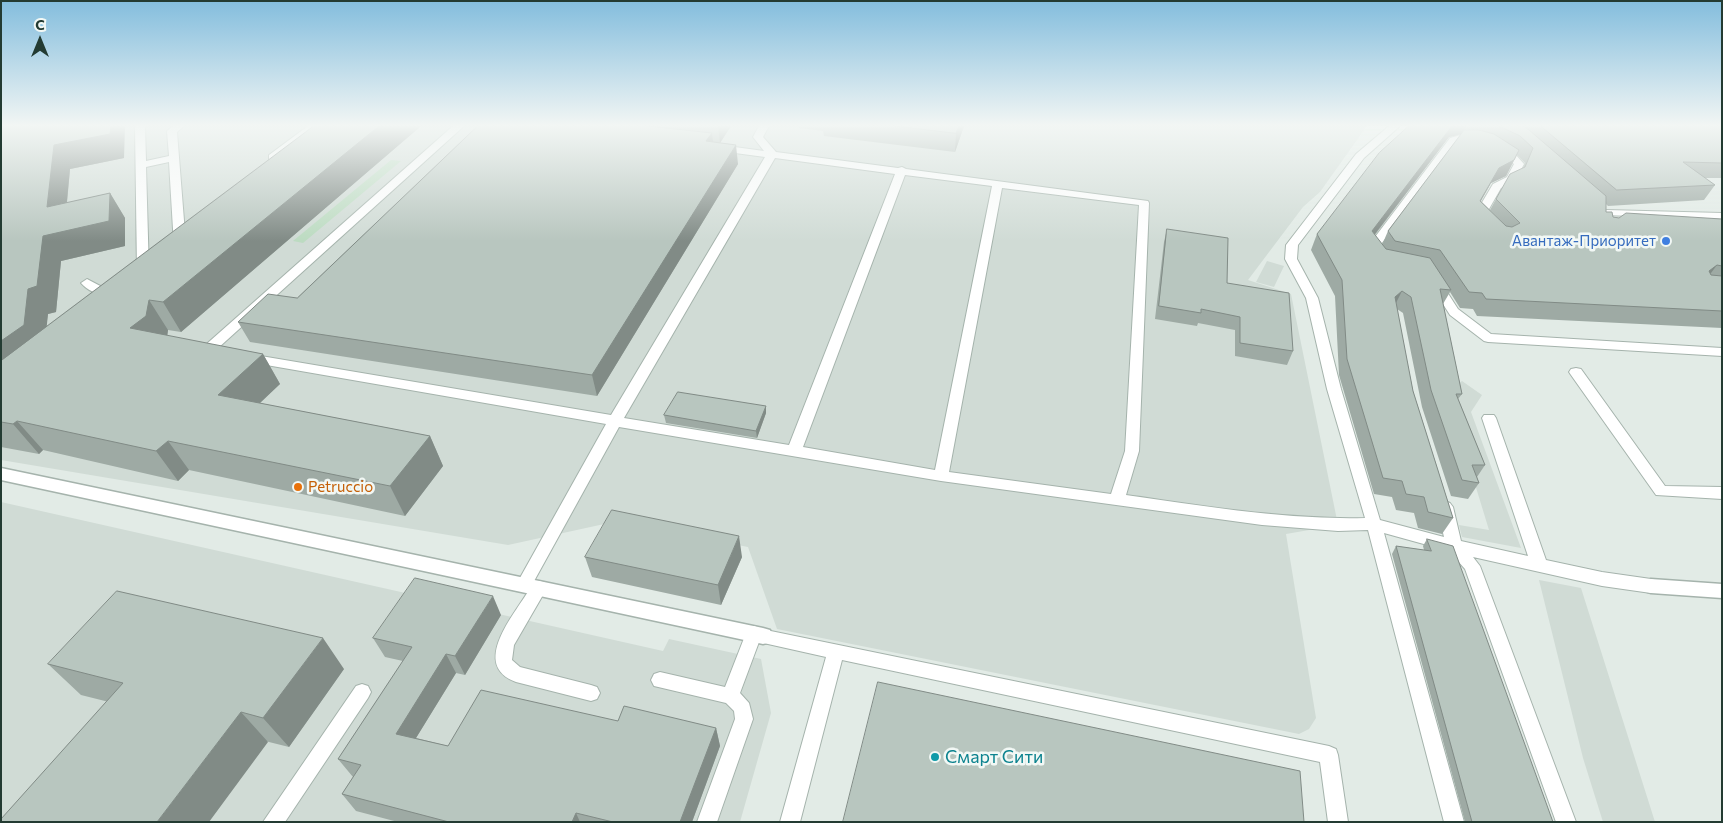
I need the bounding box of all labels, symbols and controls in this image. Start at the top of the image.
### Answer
north arrow [15,15,65,65]
text: С [35,16,45,33]
place label: Авантаж-Приоритет [1512,232,1656,250]
marker: Авантаж-Приоритет [1660,235,1672,247]
place label: Petruccio [308,478,373,496]
marker: Petruccio [292,481,304,493]
place label: Смарт Сити [945,746,1043,768]
marker: Смарт Сити [929,751,941,763]

